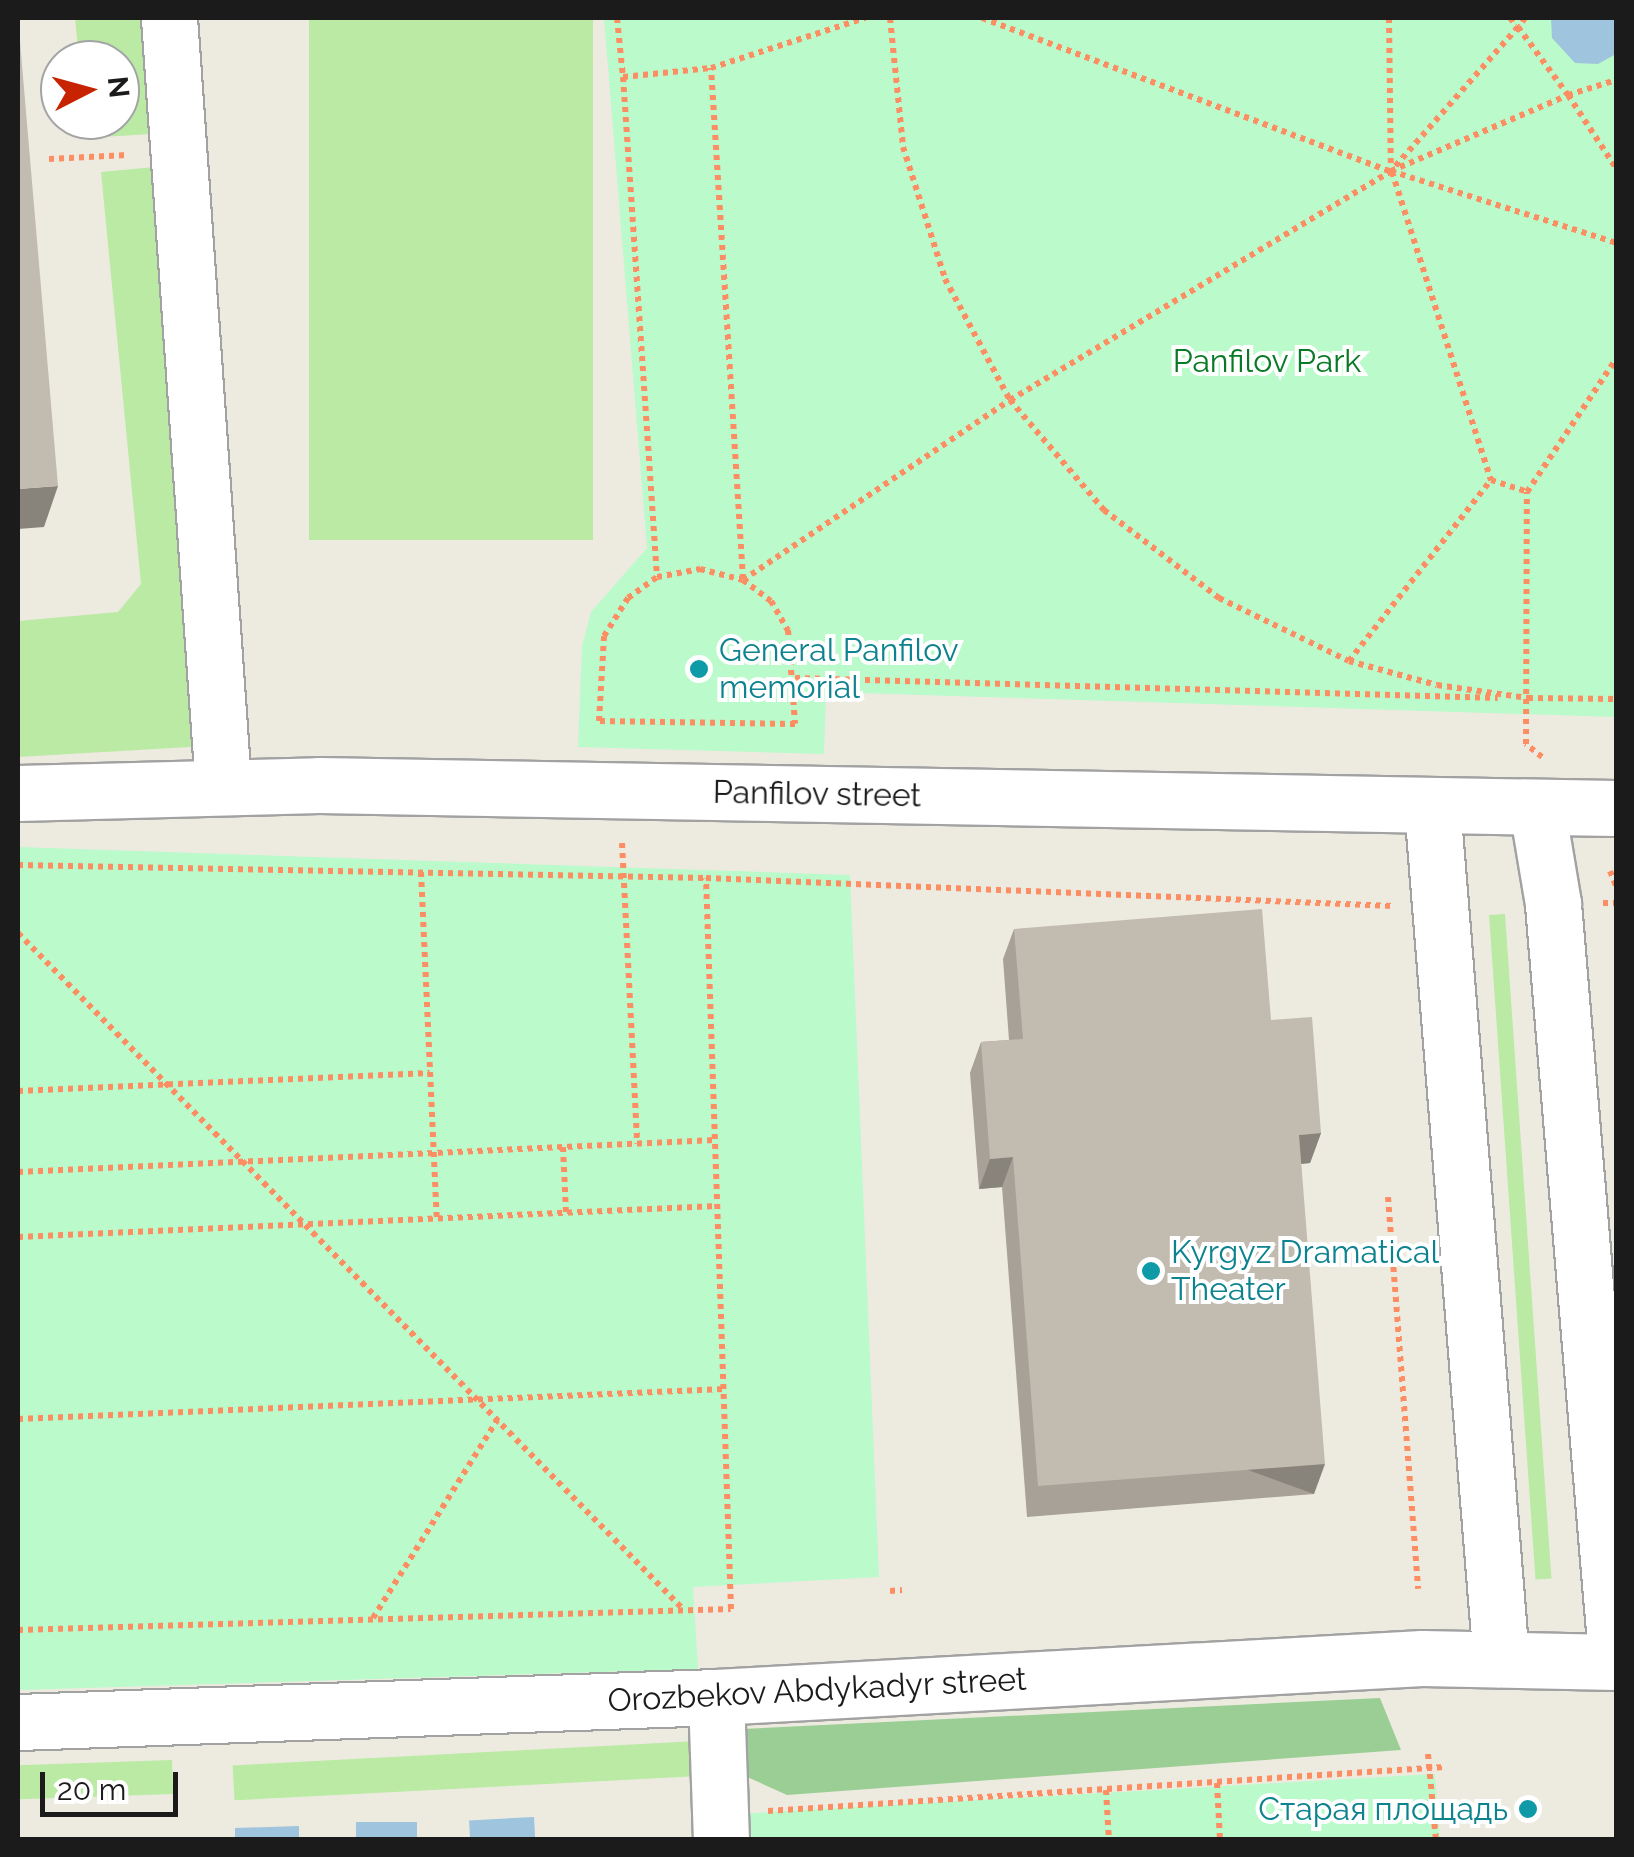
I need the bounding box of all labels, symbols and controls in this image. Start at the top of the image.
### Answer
north arrow [40,40,140,140]
text: N [101,75,136,99]
park label: Panfilov Park [1172,342,1362,380]
place label: General Panfilov memorial [719,632,960,707]
marker: General Panfilov memorial [688,658,710,680]
street label: Panfilov street [712,773,922,815]
place label: Kyrgyz Dramatical Theater [1171,1234,1439,1309]
marker: Kyrgyz Dramatical Theater [1140,1260,1162,1282]
street label: Orozbekov Abdykadyr street [605,1660,1029,1720]
scale bar [45,1752,182,1814]
text: 20 m [57,1772,126,1807]
place label: Старая площадь [1258,1790,1508,1828]
marker: Старая площадь [1517,1798,1539,1820]

